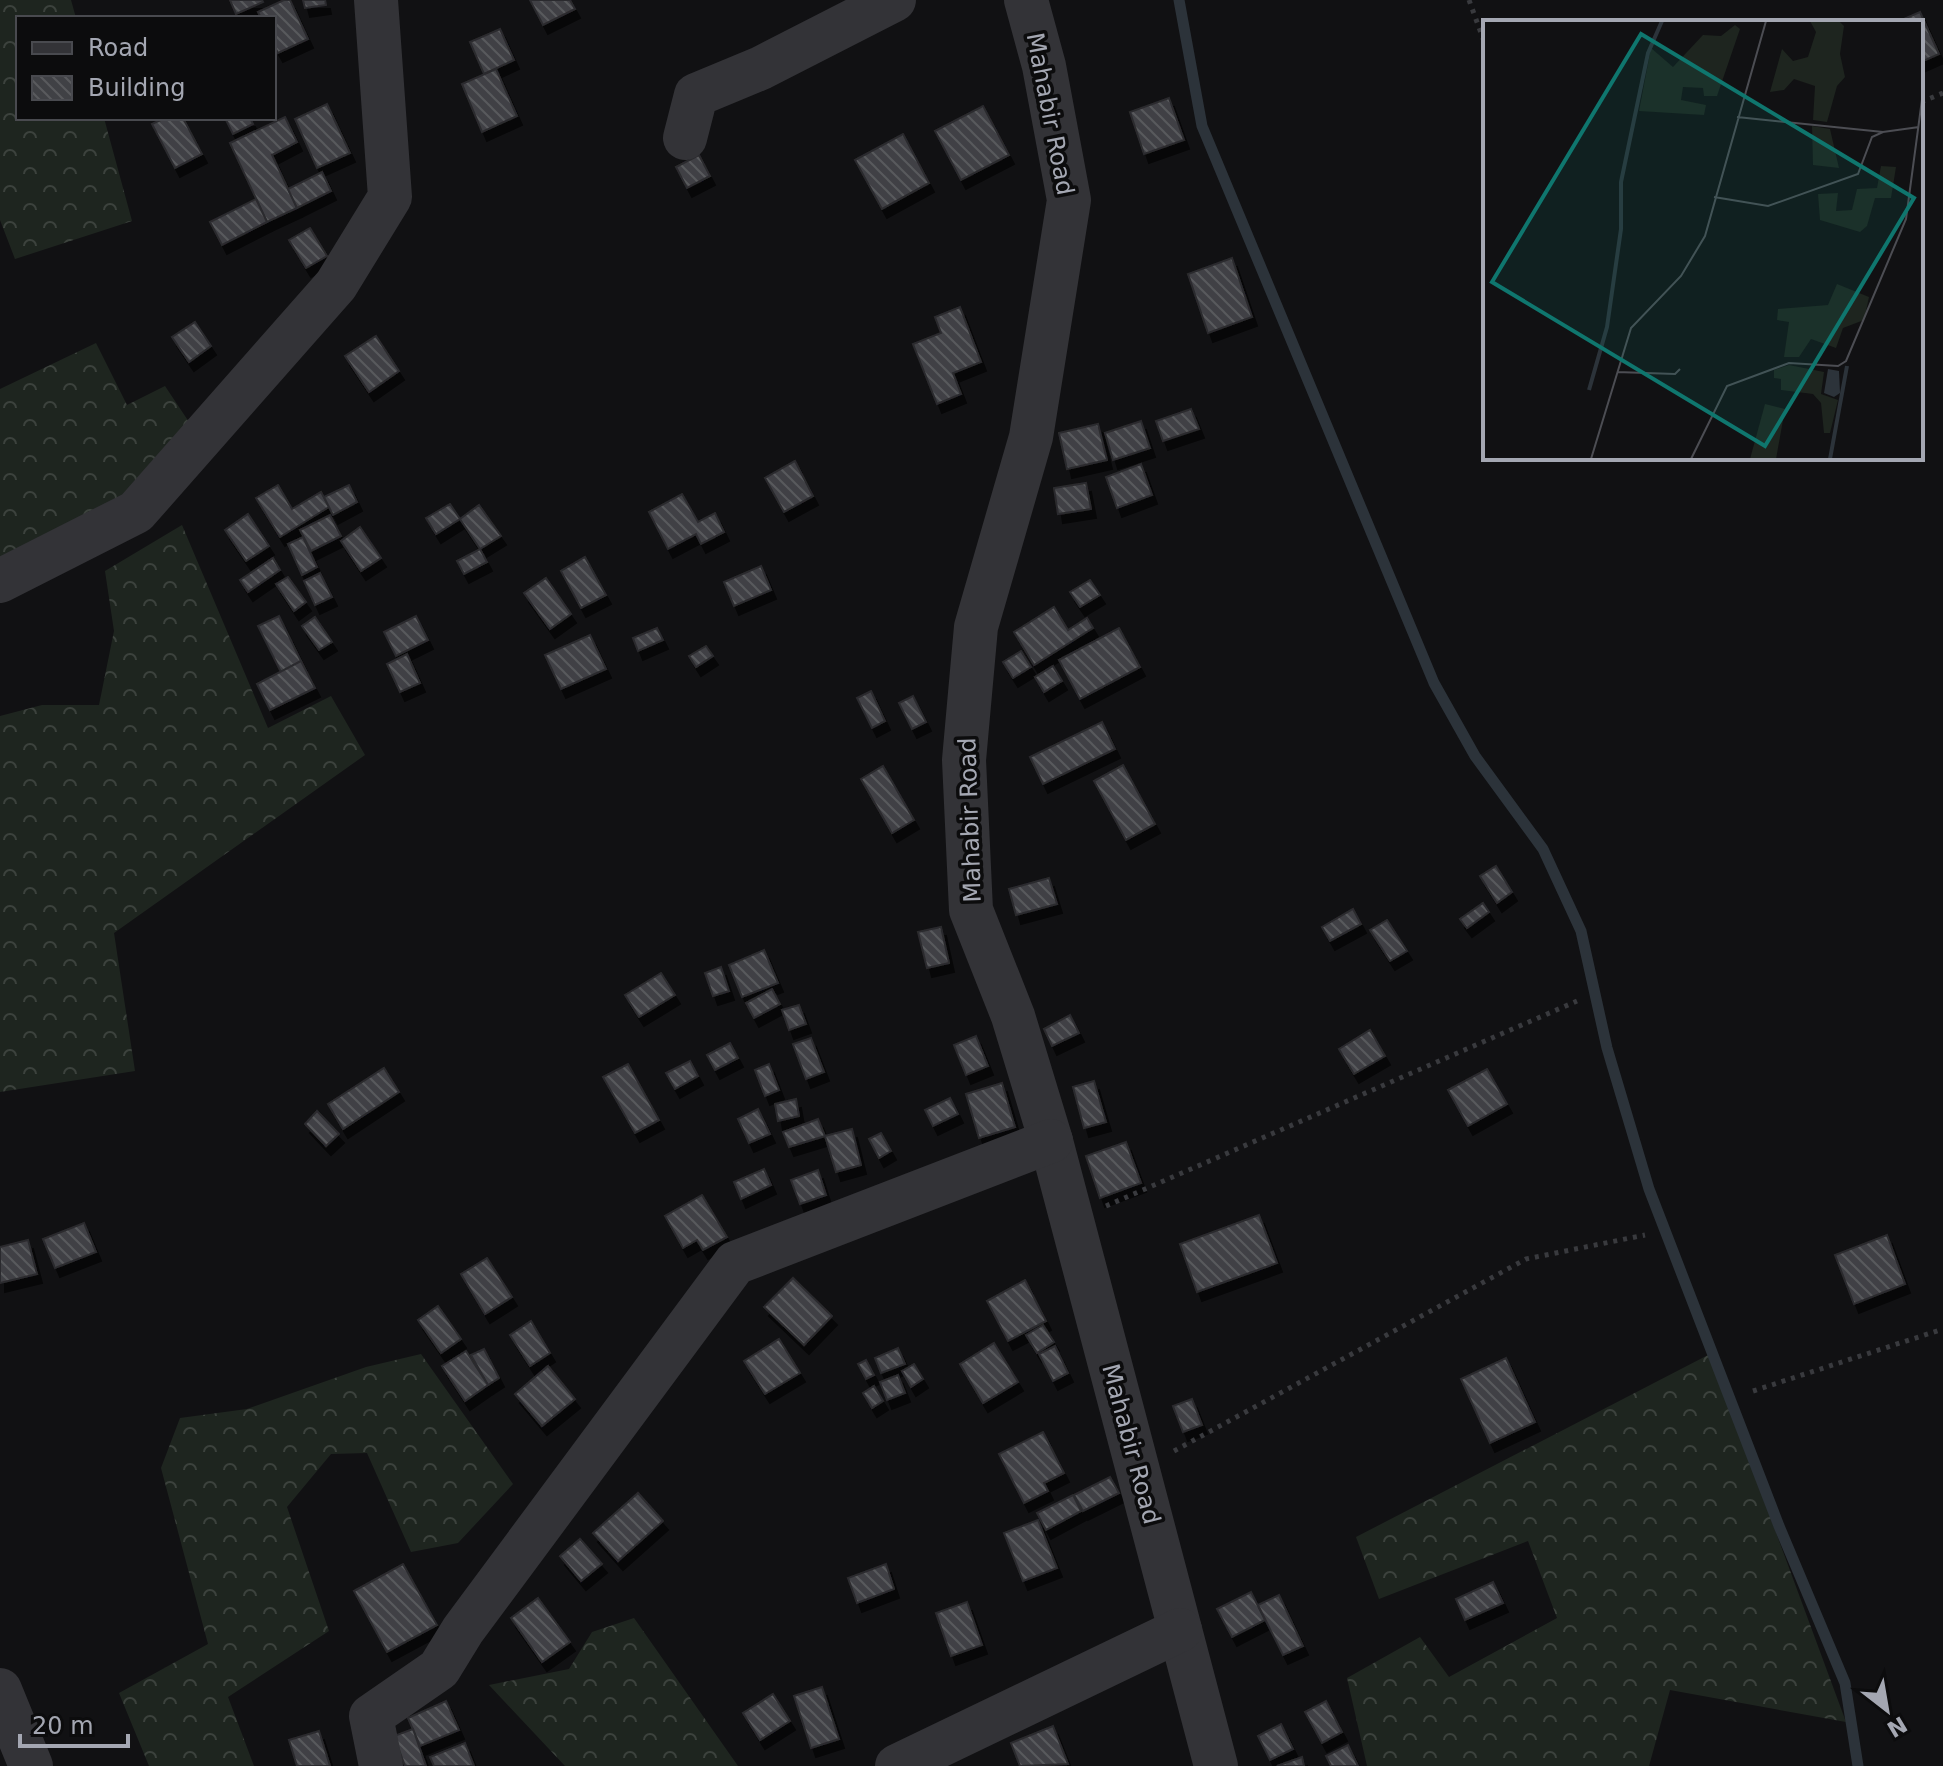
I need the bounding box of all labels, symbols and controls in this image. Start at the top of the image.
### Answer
legend [16,16,276,120]
inset map [1483,20,1923,460]
street label: Mahabir Road [1021,30,1079,198]
text: Road [88,34,148,62]
text: Building [88,74,185,102]
street label: Mahabir Road [953,737,987,903]
street label: Mahabir Road [1096,1361,1166,1527]
north arrow [1847,1670,1927,1750]
scale bar [20,1698,128,1748]
text: N [1883,1711,1911,1742]
text: 20 m [32,1712,94,1740]

